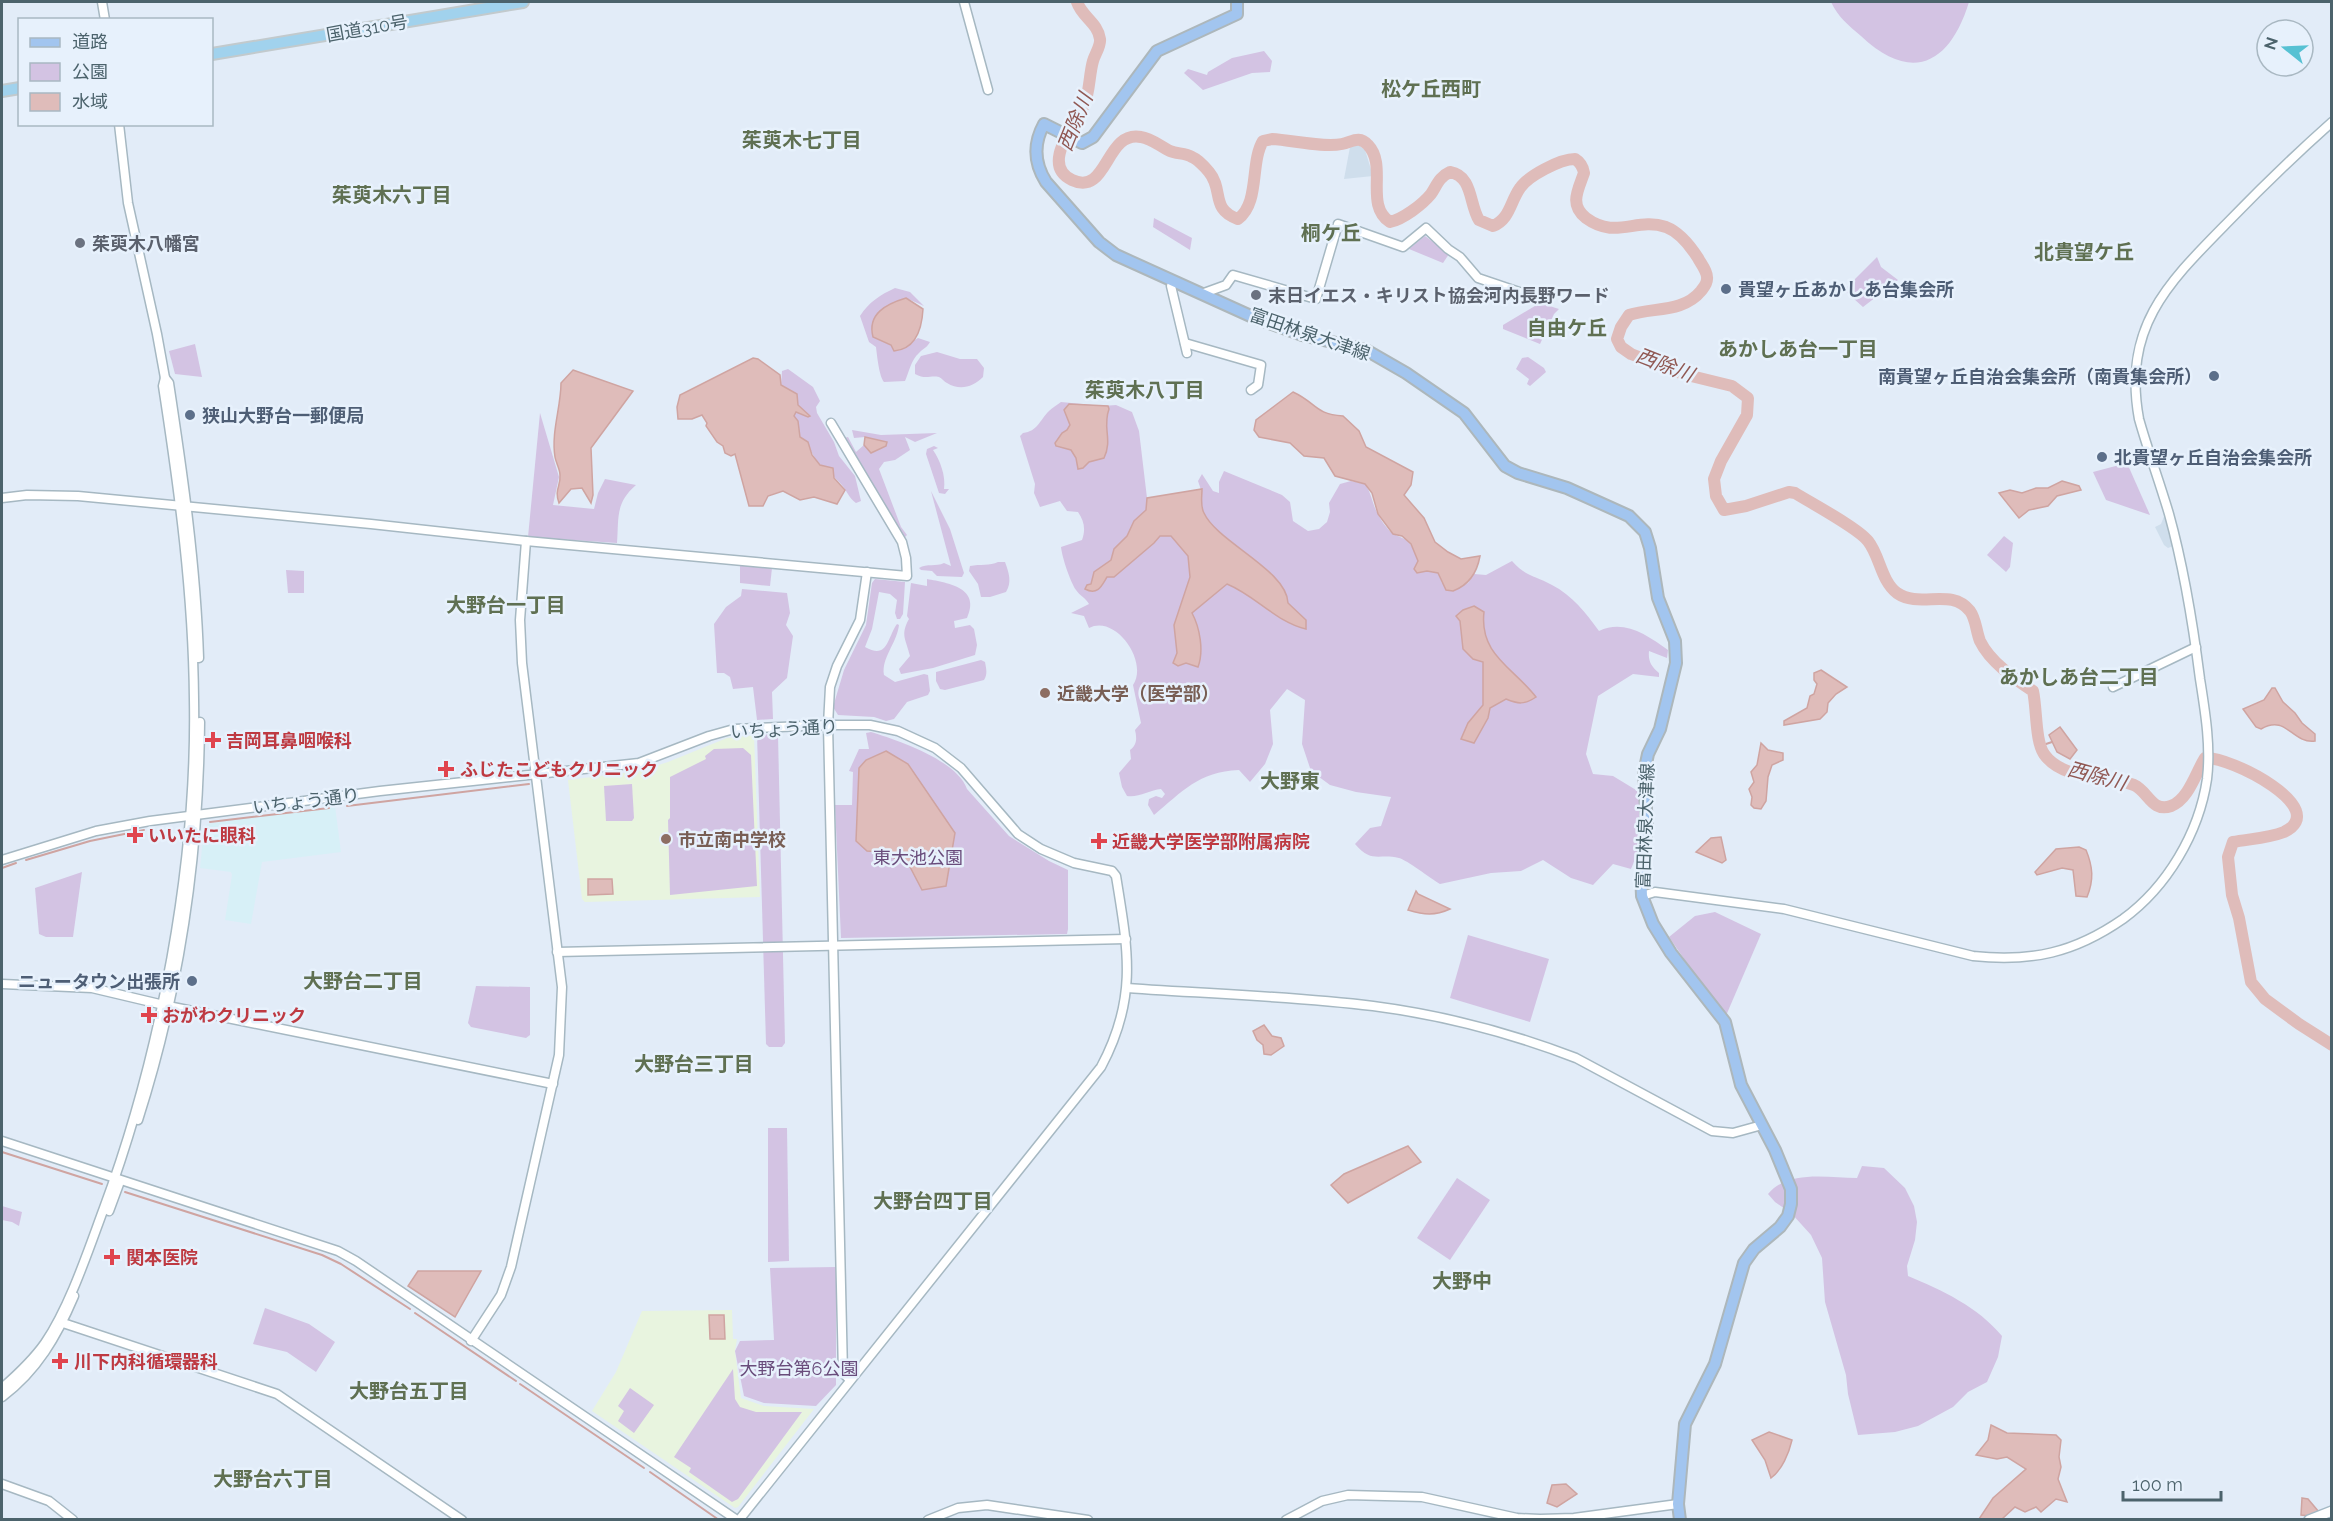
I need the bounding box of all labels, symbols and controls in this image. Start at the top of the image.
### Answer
street label: 国道310号 [325,11,409,45]
legend [18,18,213,126]
north arrow [2255,18,2315,78]
text: 道路 [72,31,108,52]
text: N [2260,35,2282,52]
text: 公園 [72,61,108,82]
district label: 松ケ丘西町 [1381,77,1481,101]
water label: 西除川 [1053,88,1098,154]
text: 水域 [72,91,108,112]
district label: 茱萸木七丁目 [742,128,862,152]
district label: 茱萸木六丁目 [332,183,452,207]
district label: 桐ケ丘 [1301,221,1361,245]
place label: 茱萸木八幡宮 [92,233,200,254]
marker: 茱萸木八幡宮 [73,236,87,250]
district label: 北貴望ケ丘 [2034,240,2134,264]
place label: 貴望ヶ丘あかしあ台集会所 [1738,279,1954,300]
marker: 貴望ヶ丘あかしあ台集会所 [1719,282,1733,296]
place label: 末日イエス・キリスト協会河内長野ワード [1268,285,1610,306]
marker: 末日イエス・キリスト協会河内長野ワード [1249,288,1263,302]
street label: 富田林泉大津線 [1247,304,1373,364]
district label: 自由ケ丘 [1527,316,1607,340]
district label: あかしあ台一丁目 [1718,337,1878,361]
water label: 西除川 [1633,343,1699,388]
place label: 南貴望ヶ丘自治会集会所（南貴集会所） [1878,366,2202,387]
marker: 南貴望ヶ丘自治会集会所（南貴集会所） [2207,369,2221,383]
district label: 茱萸木八丁目 [1085,378,1205,402]
place label: 狭山大野台一郵便局 [202,405,364,426]
marker: 狭山大野台一郵便局 [183,408,197,422]
place label: 北貴望ヶ丘自治会集会所 [2114,447,2312,468]
marker: 北貴望ヶ丘自治会集会所 [2095,450,2109,464]
district label: 大野台一丁目 [446,593,566,617]
district label: あかしあ台二丁目 [1999,665,2159,689]
place label: 近畿大学（医学部） [1057,683,1219,704]
marker: 近畿大学（医学部） [1038,686,1052,700]
street label: いちょう通り [730,716,838,742]
place label: 吉岡耳鼻咽喉科 [226,730,352,751]
marker: 吉岡耳鼻咽喉科 [204,731,222,749]
water label: 西除川 [2065,757,2131,796]
place label: ふじたこどもクリニック [460,759,658,780]
marker: ふじたこどもクリニック [437,760,455,778]
street label: 富田林泉大津線 [1632,763,1658,889]
district label: 大野東 [1260,769,1320,793]
street label: いちょう通り [251,784,361,818]
place label: いいたに眼科 [148,825,256,846]
marker: いいたに眼科 [126,826,144,844]
place label: 市立南中学校 [678,829,786,850]
place label: 近畿大学医学部附属病院 [1112,831,1310,852]
marker: 市立南中学校 [659,832,673,846]
marker: 近畿大学医学部附属病院 [1090,832,1108,850]
park label: 東大池公園 [873,847,963,868]
district label: 大野台二丁目 [303,969,423,993]
place label: ニュータウン出張所 [18,971,180,992]
marker: ニュータウン出張所 [185,974,199,988]
place label: おがわクリニック [162,1005,306,1026]
marker: おがわクリニック [140,1006,158,1024]
district label: 大野台三丁目 [634,1052,754,1076]
district label: 大野台四丁目 [873,1189,993,1213]
place label: 関本医院 [126,1247,198,1268]
marker: 関本医院 [103,1248,121,1266]
district label: 大野中 [1432,1269,1492,1293]
place label: 川下内科循環器科 [74,1351,218,1372]
marker: 川下内科循環器科 [51,1352,69,1370]
park label: 大野台第6公園 [740,1358,858,1379]
district label: 大野台五丁目 [349,1379,469,1403]
scale bar [2123,1464,2220,1502]
district label: 大野台六丁目 [213,1467,333,1491]
text: 100 m [2132,1474,2183,1495]

